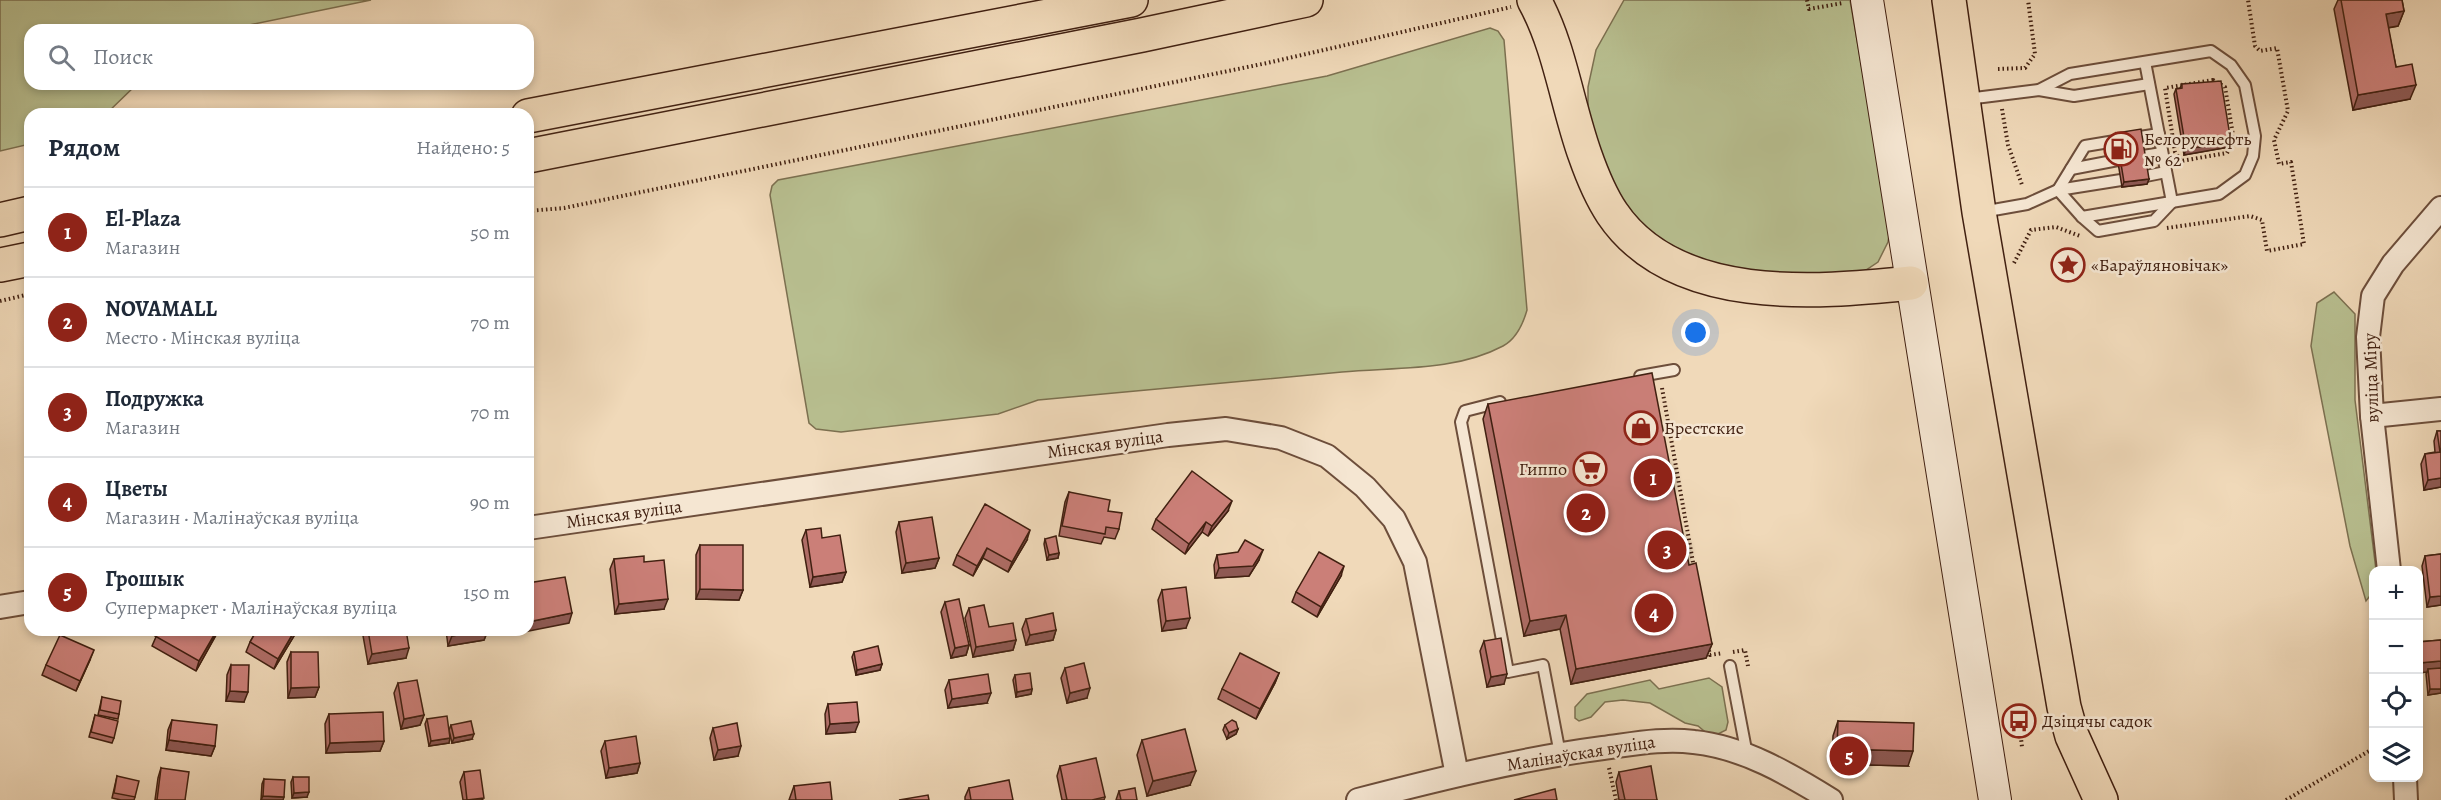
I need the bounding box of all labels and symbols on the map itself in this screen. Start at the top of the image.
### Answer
place label: Белоруснефть № 62 [2144,127,2251,172]
fuel station icon: Белоруснефть № 62 [2103,131,2139,167]
place icon: «Бараўляновічак» [2050,247,2086,283]
place label: «Бараўляновічак» [2091,253,2228,277]
your location [1681,318,1710,347]
street label: вуліца Міру [2357,332,2385,423]
shop icon: Брестские [1623,410,1659,446]
place label: Брестские [1664,416,1744,440]
street label: Мінская вуліца [1045,424,1165,464]
supermarket icon: Гиппо [1572,451,1608,487]
pin: 1 [1634,456,1672,500]
place label: Гиппо [1519,457,1567,481]
pin: 2 [1566,490,1606,536]
street label: Мінская вуліца [564,494,684,534]
pin: 3 [1648,528,1686,572]
pin: 4 [1634,590,1674,636]
bus stop icon: Дзіцячы садок [2001,703,2037,739]
place label: Дзіцячы садок [2042,709,2152,733]
street label: Малінаўская вуліца [1505,729,1658,777]
pin: 5 [1830,734,1868,778]

